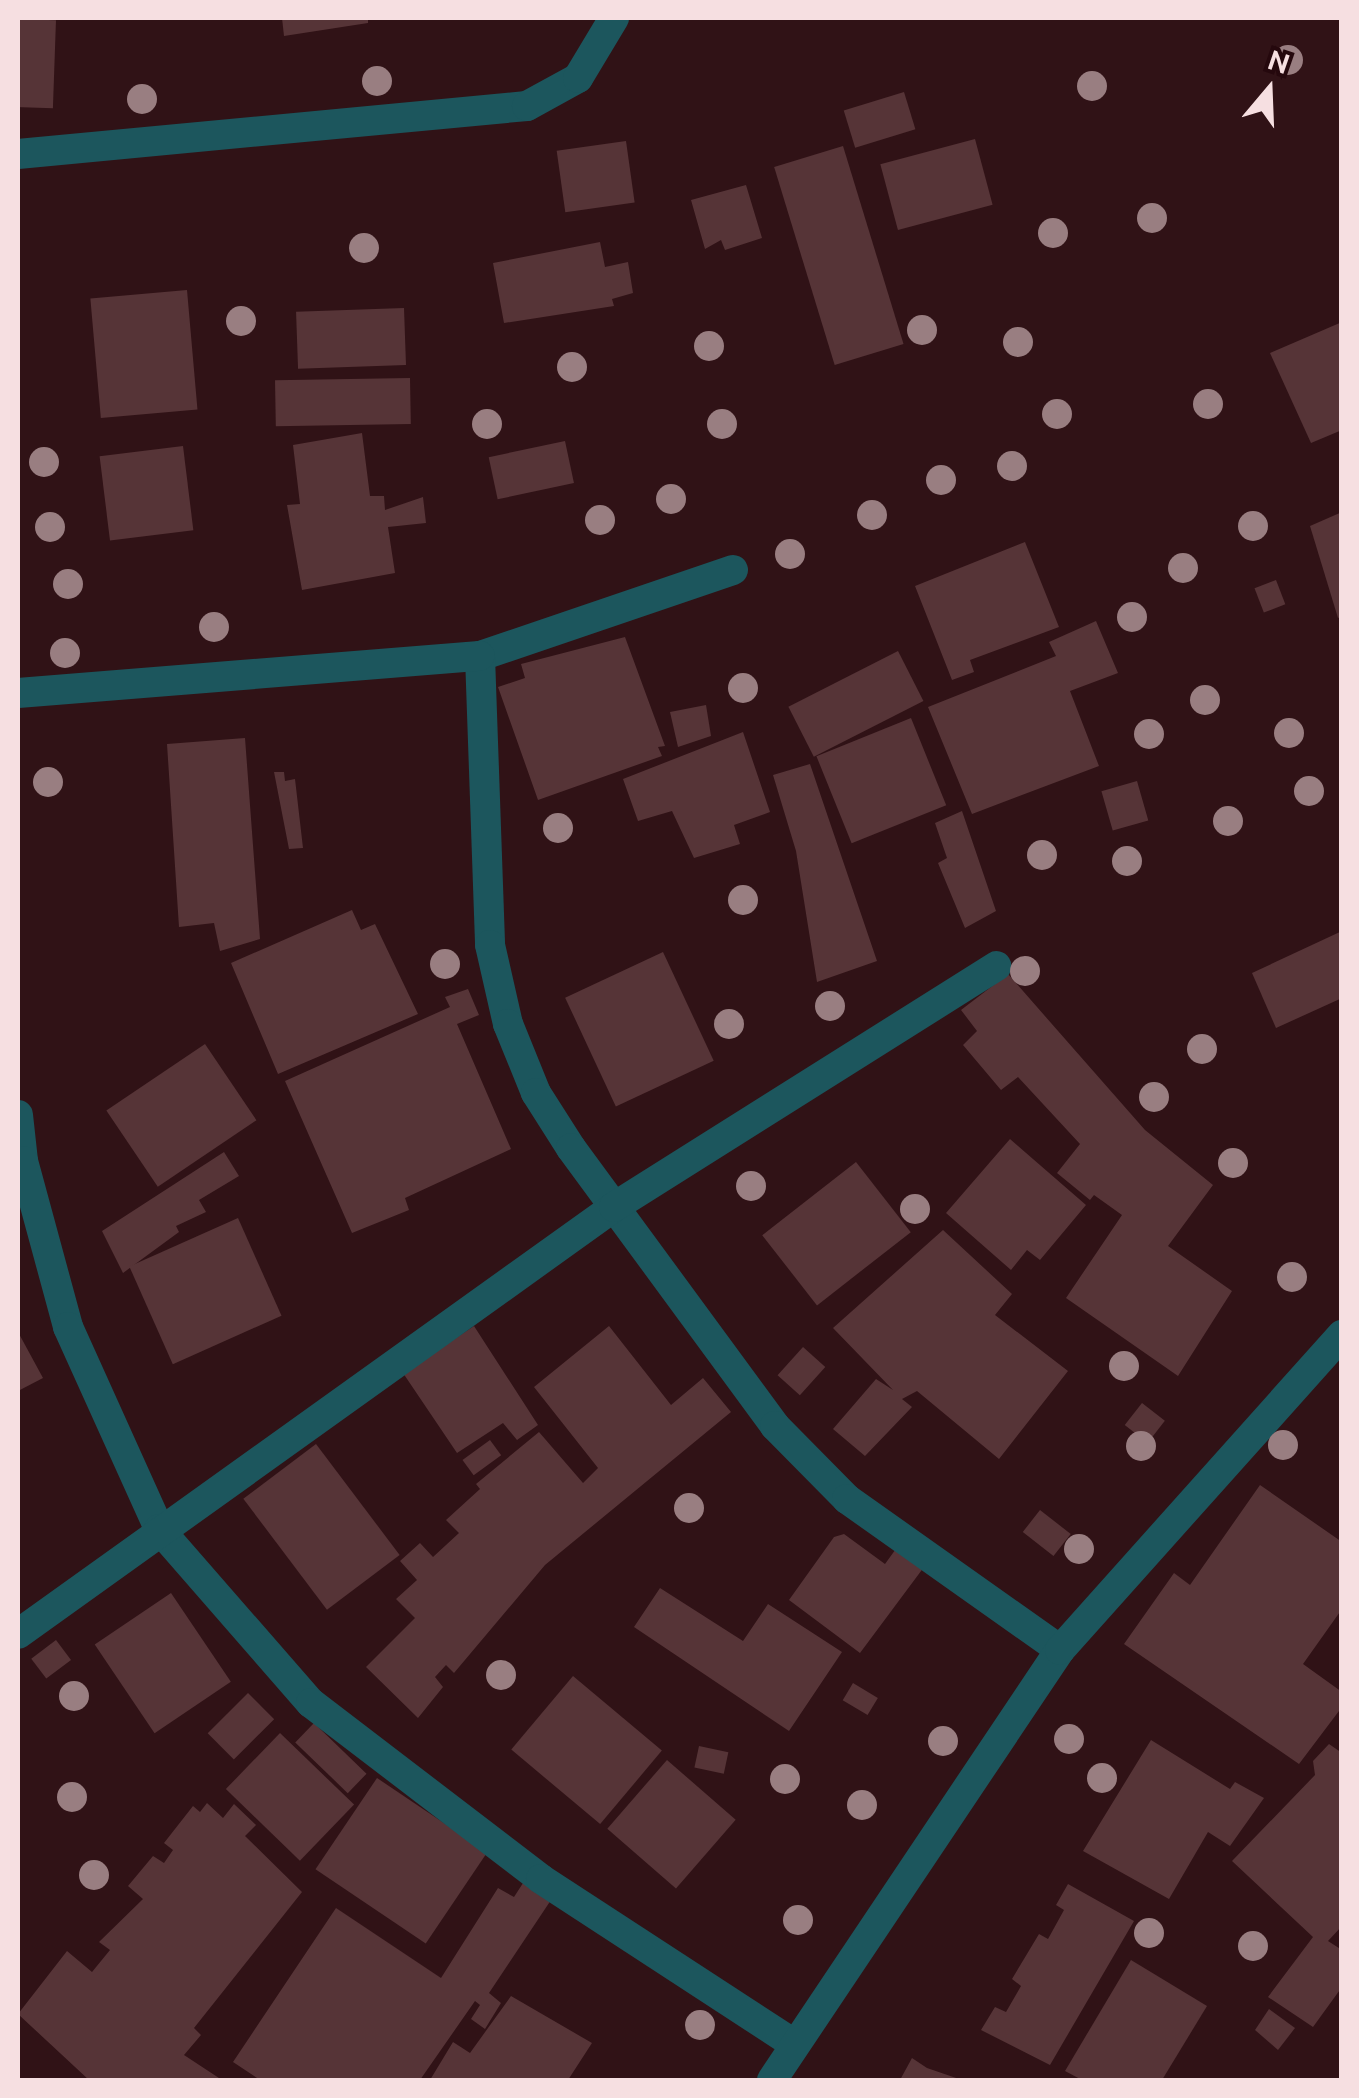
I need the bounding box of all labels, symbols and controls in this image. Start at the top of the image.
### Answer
north arrow [1219,40,1319,140]
text: N [1264,43,1294,79]

